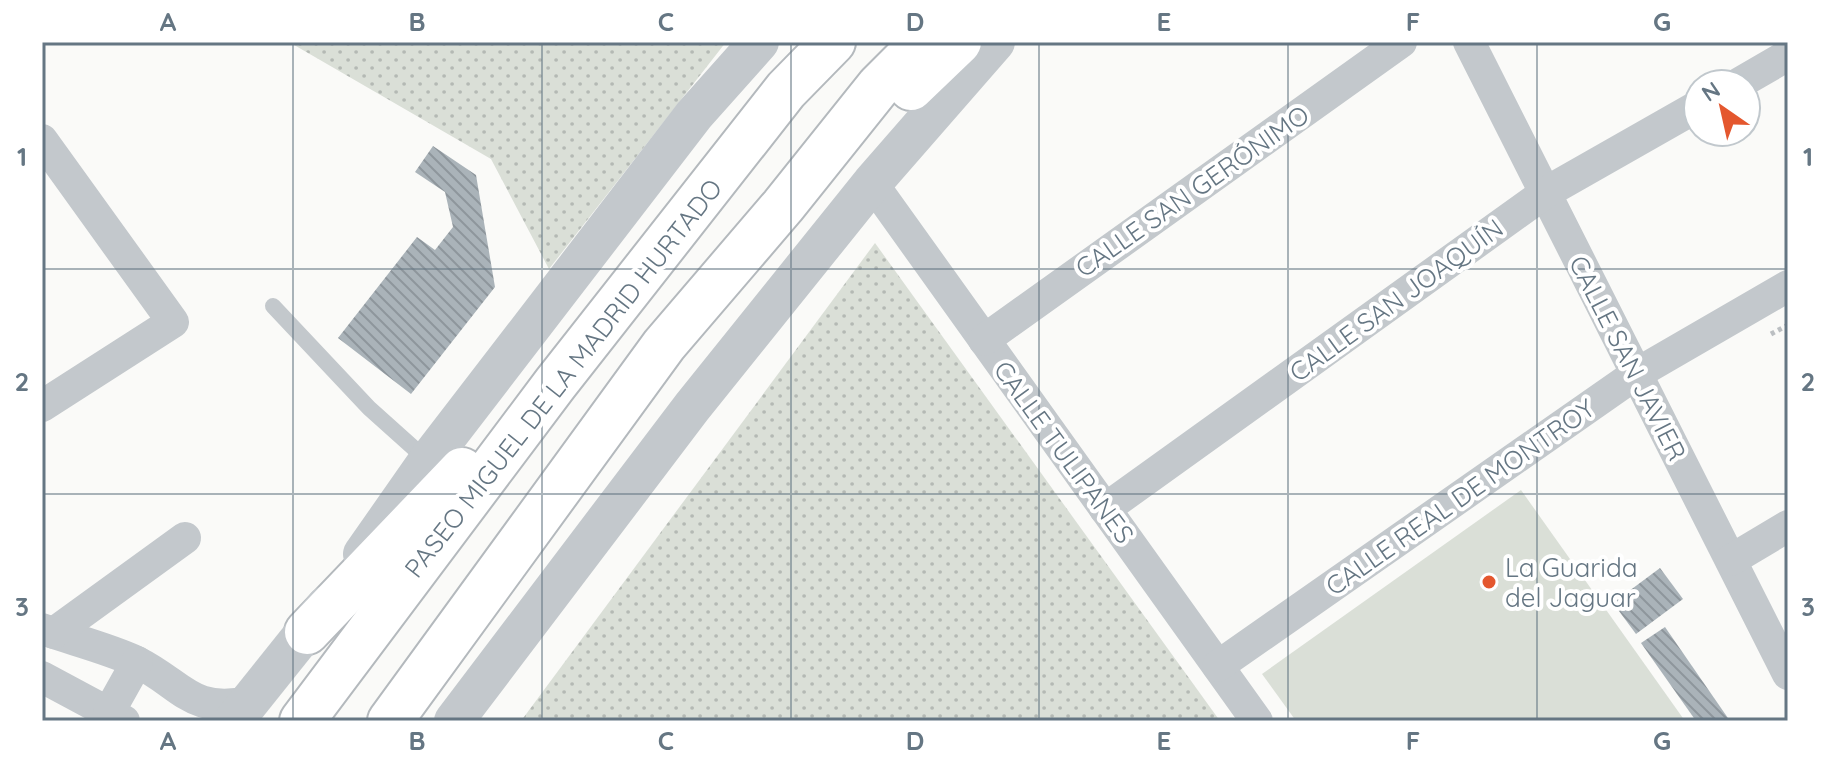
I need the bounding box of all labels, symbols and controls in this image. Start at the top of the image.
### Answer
text: A [160,5,177,38]
text: B [408,5,426,38]
text: C [658,5,674,38]
text: D [906,5,924,38]
text: E [1157,5,1171,38]
text: F [1406,5,1420,38]
text: G [1653,5,1671,38]
north arrow [1682,68,1762,148]
text: N [1696,75,1725,108]
street label: CALLE SAN GERÓNIMO [1069,98,1315,284]
text: 1 [17,140,27,173]
text: 1 [1803,140,1813,173]
street label: PASEO MIGUEL DE LA MADRID HURTADO [397,172,729,584]
street label: CALLE SAN JOAQUÍN [1283,211,1509,389]
street label: CALLE SAN JAVIER [1562,250,1694,466]
street label: CALLE TULIPANES [987,354,1141,550]
text: 2 [15,365,29,398]
text: 2 [1801,365,1815,398]
street label: CALLE REAL DE MONTROY [1319,391,1601,603]
place label: La Guarida del Jaguar [1505,551,1637,614]
marker: La Guarida del Jaguar [1480,573,1498,591]
text: 3 [15,590,29,623]
text: 3 [1801,590,1815,623]
text: A [160,724,177,757]
text: B [408,724,426,757]
text: C [658,724,674,757]
text: D [906,724,924,757]
text: E [1157,724,1171,757]
text: F [1406,724,1420,757]
text: G [1653,724,1671,757]

